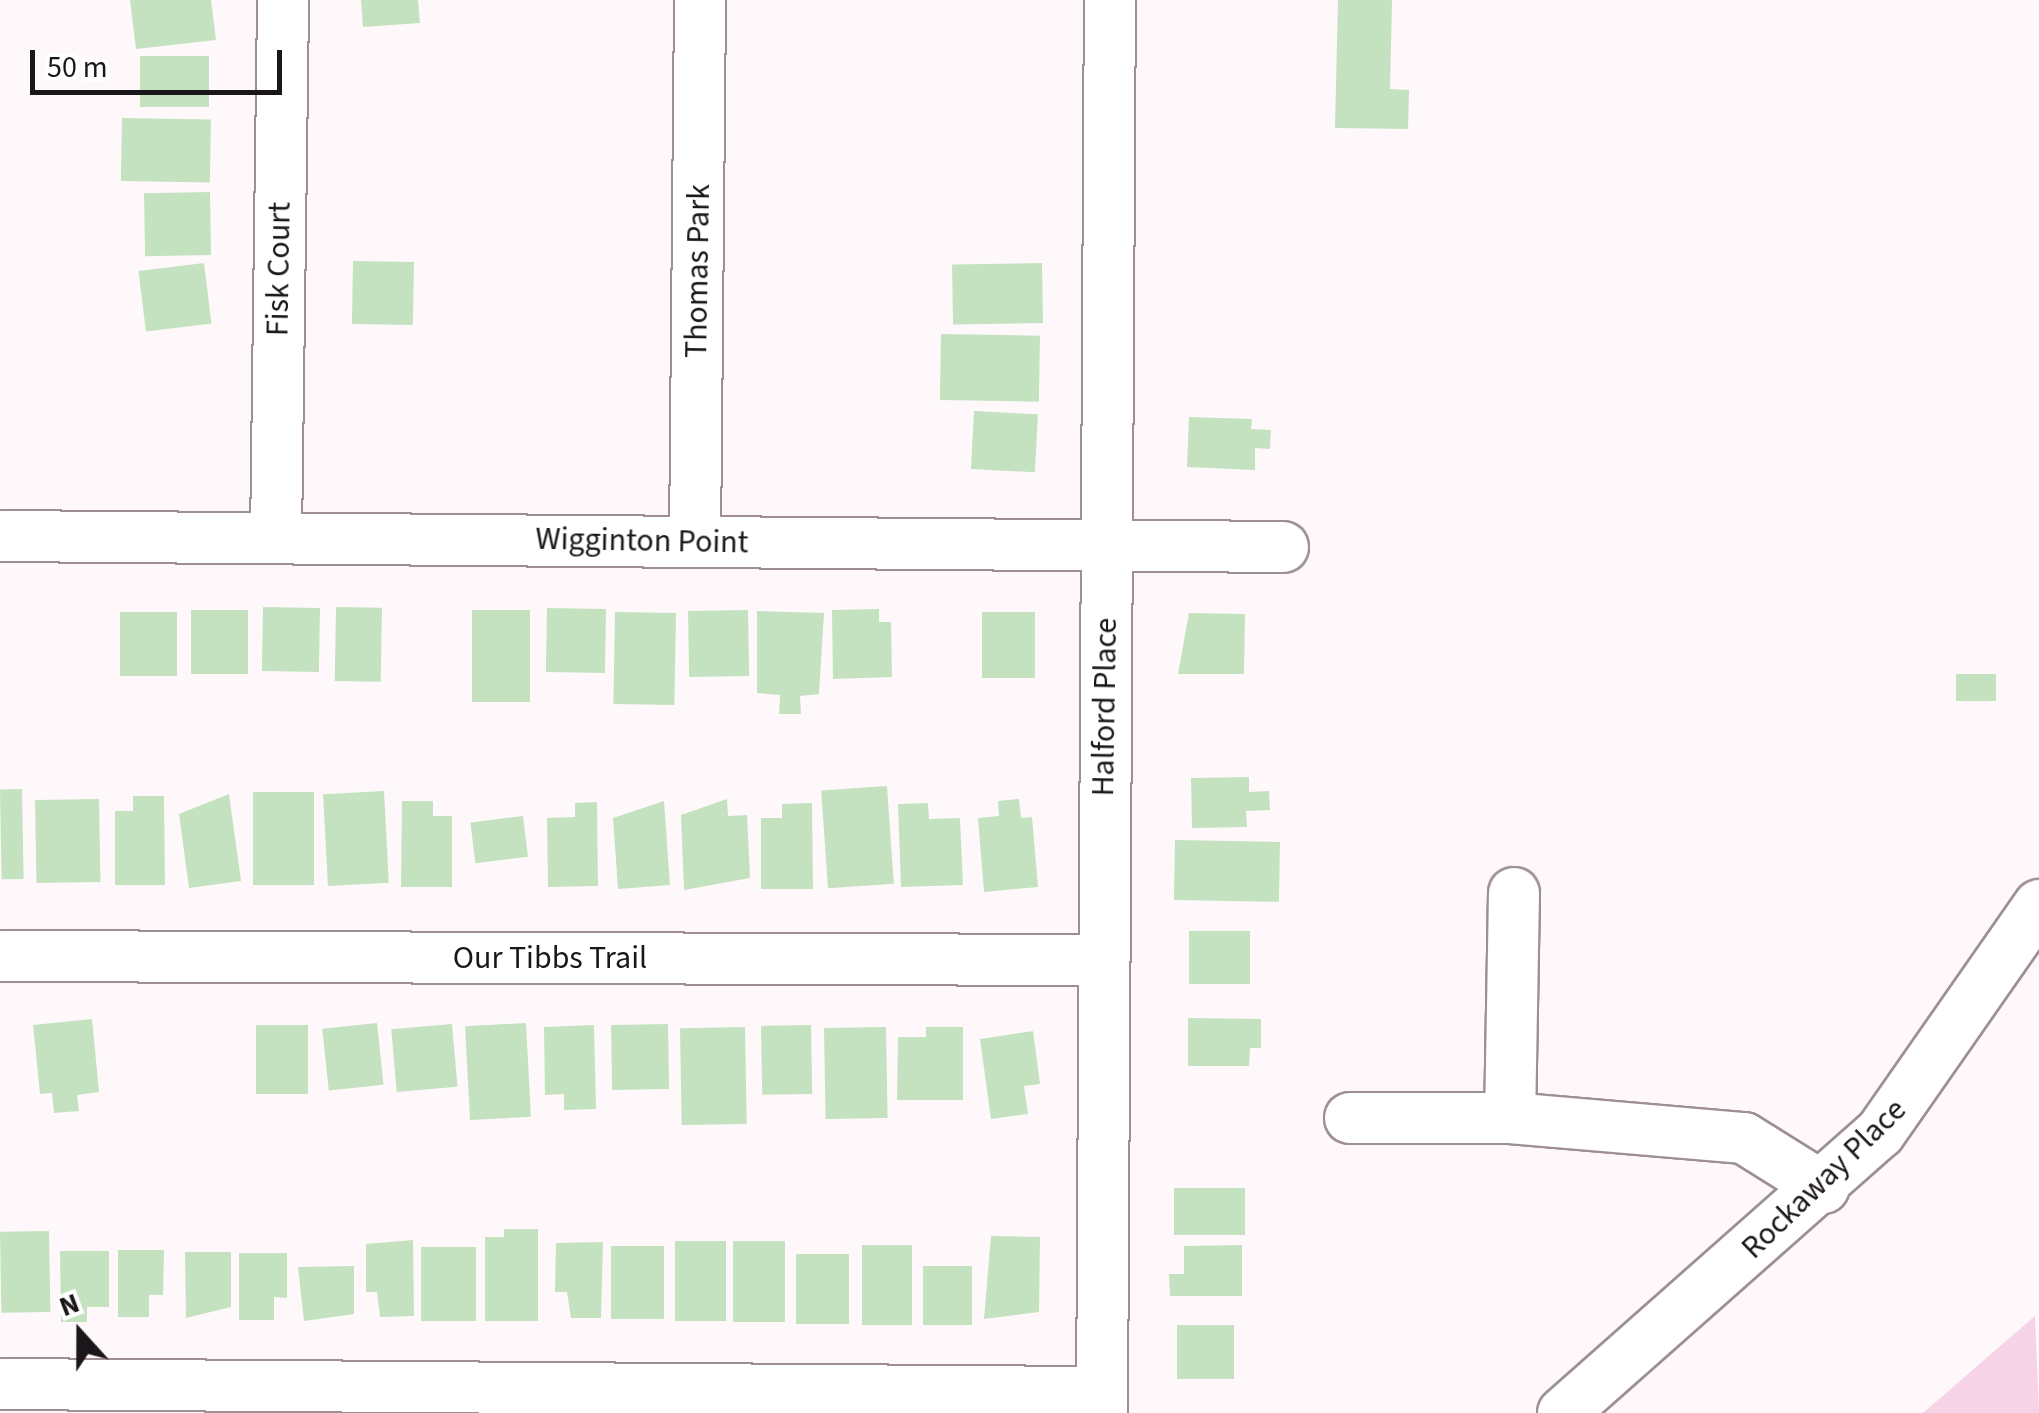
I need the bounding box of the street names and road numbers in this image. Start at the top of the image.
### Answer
street label: Thomas Park [677,184,719,358]
street label: Fisk Court [259,202,299,336]
street label: Wigginton Point [535,520,749,562]
street label: Halford Place [1084,617,1126,797]
street label: Our Tibbs Trail [453,939,647,977]
street label: Rockaway Place [1734,1091,1914,1267]

